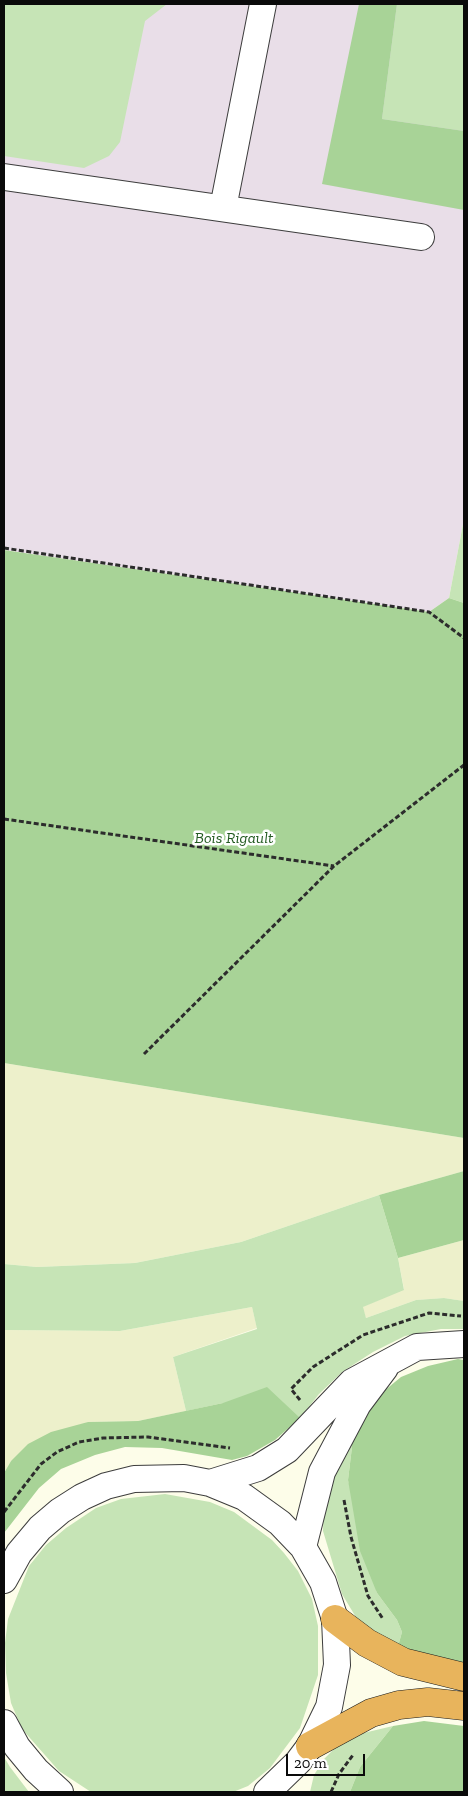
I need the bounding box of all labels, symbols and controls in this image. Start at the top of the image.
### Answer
park label: Bois Rigault [195,828,273,848]
scale bar [288,1744,367,1776]
text: 20 m [294,1754,327,1772]

